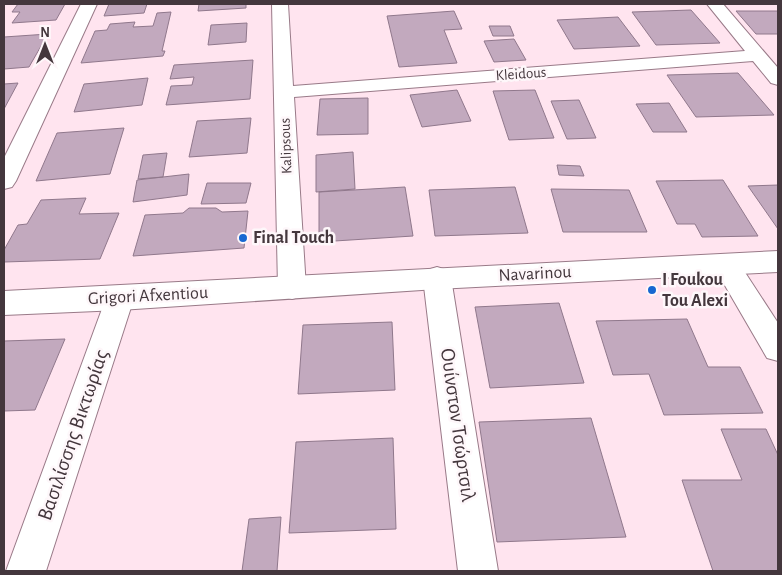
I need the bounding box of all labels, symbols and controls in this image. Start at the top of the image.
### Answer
north arrow [20,20,70,70]
text: N [40,26,50,40]
street label: Kleidous [495,65,547,83]
street label: Kalipsous [278,118,294,174]
place label: Final Touch [253,229,334,247]
marker: Final Touch [237,232,249,244]
street label: Navarinou [498,263,572,285]
place label: I Foukou Tou Alexi [662,271,728,310]
street label: Grigori Afxentiou [87,284,209,308]
marker: I Foukou Tou Alexi [646,284,658,296]
street label: Βασιλίσσης Βικτωρίας [34,347,112,523]
street label: Ουίνστον Τσώρτσιλ [437,347,479,504]

